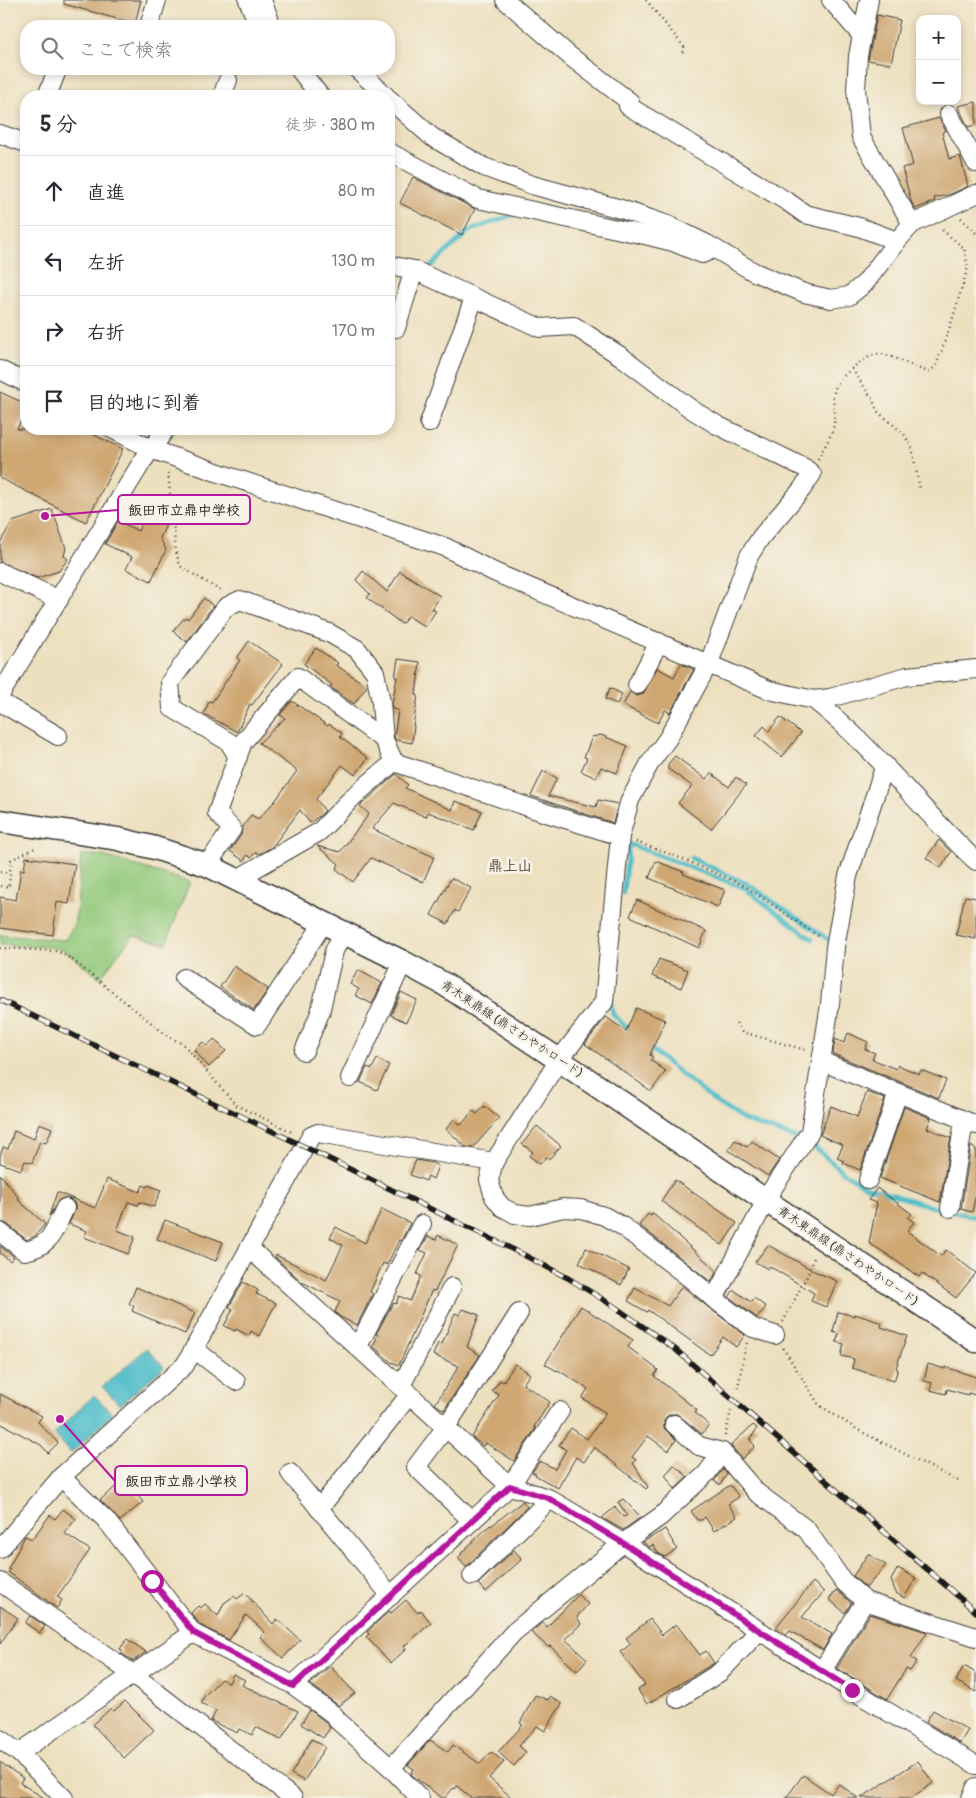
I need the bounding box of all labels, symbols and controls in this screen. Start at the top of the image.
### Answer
map controls [916,15,961,105]
button: + [916,15,961,60]
search box [20,20,395,75]
icon: search [38,34,66,62]
text: ここで検索 [78,38,173,62]
button: − [916,60,961,105]
text: 5 分 [40,111,77,138]
text: 徒歩 · 380 m [285,115,375,135]
icon: ahead [40,177,68,205]
text: 直進 [87,181,125,205]
text: 80 m [338,181,375,201]
icon: left [40,247,68,275]
text: 左折 [87,251,125,275]
text: 130 m [331,251,375,271]
icon: right [40,317,68,345]
text: 右折 [87,321,125,345]
text: 170 m [332,321,375,341]
icon: arrive [40,387,68,415]
text: 目的地に到着 [87,391,201,415]
callout: 飯田市立鼎中学校 [118,495,250,524]
text: 飯田市立鼎中学校 [128,502,240,519]
district label: 鼎上山 [487,857,533,876]
street label: 青木東鼎線 (鼎さわやかロード) [438,977,586,1081]
street label: 青木東鼎線 (鼎さわやかロード) [775,1203,921,1309]
callout: 飯田市立鼎小学校 [115,1466,247,1495]
text: 飯田市立鼎小学校 [125,1473,237,1490]
route start [141,1570,164,1593]
route end [841,1679,864,1702]

